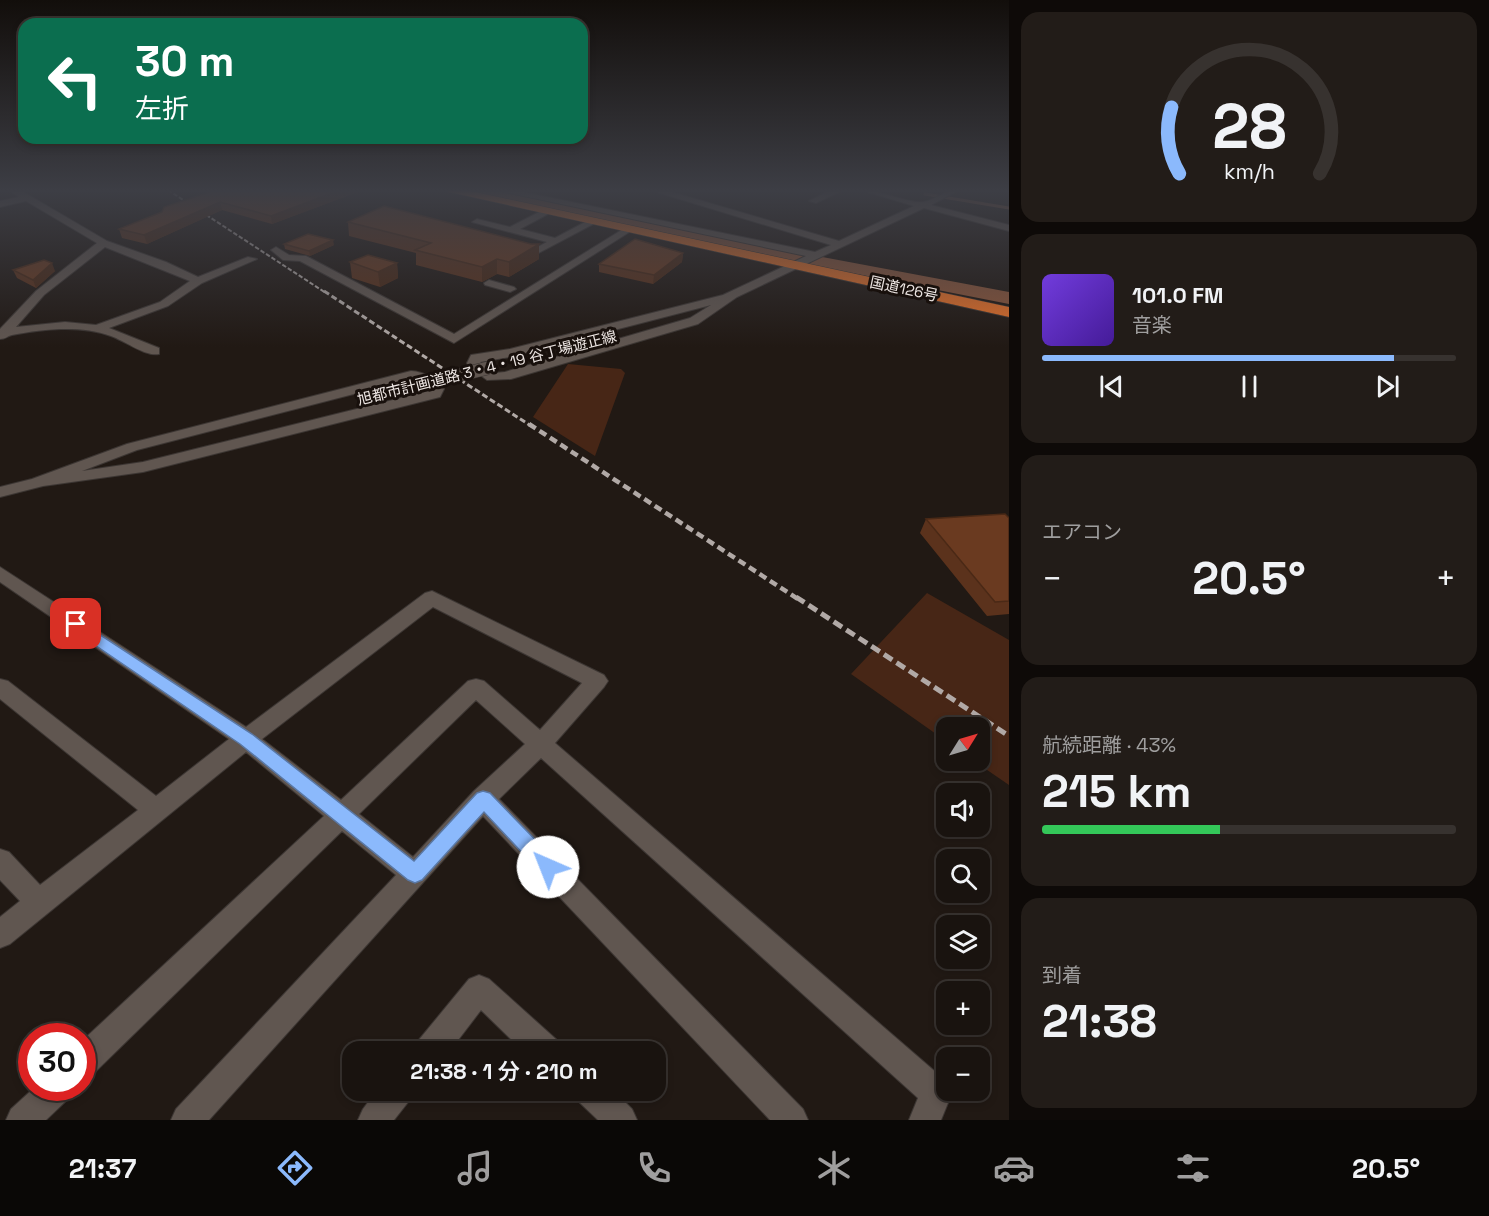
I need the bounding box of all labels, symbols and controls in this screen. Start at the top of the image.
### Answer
text: 30 m [135,35,234,88]
icon: left [36,42,114,120]
text: 28 [1212,87,1286,166]
text: 左折 [135,91,189,126]
text: km/h [1223,158,1275,185]
street label: 国道126号 [868,272,940,305]
text: 101.0 FM [1132,281,1223,309]
text: 音楽 [1132,312,1172,338]
street label: 旭都市計画道路 3・4・19 谷丁場遊正線 [355,326,619,409]
icon: previous [1095,370,1128,403]
icon: pause [1233,370,1266,403]
icon: next [1371,370,1404,403]
text: エアコン [1042,519,1122,545]
text: 20.5° [1192,550,1306,607]
text: − [1042,558,1062,600]
text: + [1436,558,1456,600]
pin [50,598,101,649]
icon: arrive [59,607,92,640]
north arrow [936,717,990,771]
map controls [936,717,990,1101]
text: 航続距離 · 43% [1042,732,1176,758]
text: 215 km [1042,763,1191,820]
button: sound [936,783,990,837]
position arrow [516,835,580,899]
button: search [936,849,990,903]
button: layers [936,915,990,969]
text: 到着 [1042,962,1082,988]
button: + [936,981,990,1035]
text: 21:38 [1042,993,1157,1050]
speed limit sign: 30 [18,1023,96,1101]
button: − [936,1047,990,1101]
text: 21:38 · 1 分 · 210 m [410,1057,598,1085]
icon: directions [274,1147,316,1189]
icon: music [454,1147,496,1189]
icon: phone [633,1147,675,1189]
icon: climate [813,1147,855,1189]
icon: car [993,1147,1035,1189]
icon: filters [1172,1147,1214,1189]
text: 21:37 [69,1151,136,1186]
text: 20.5° [1352,1151,1420,1186]

